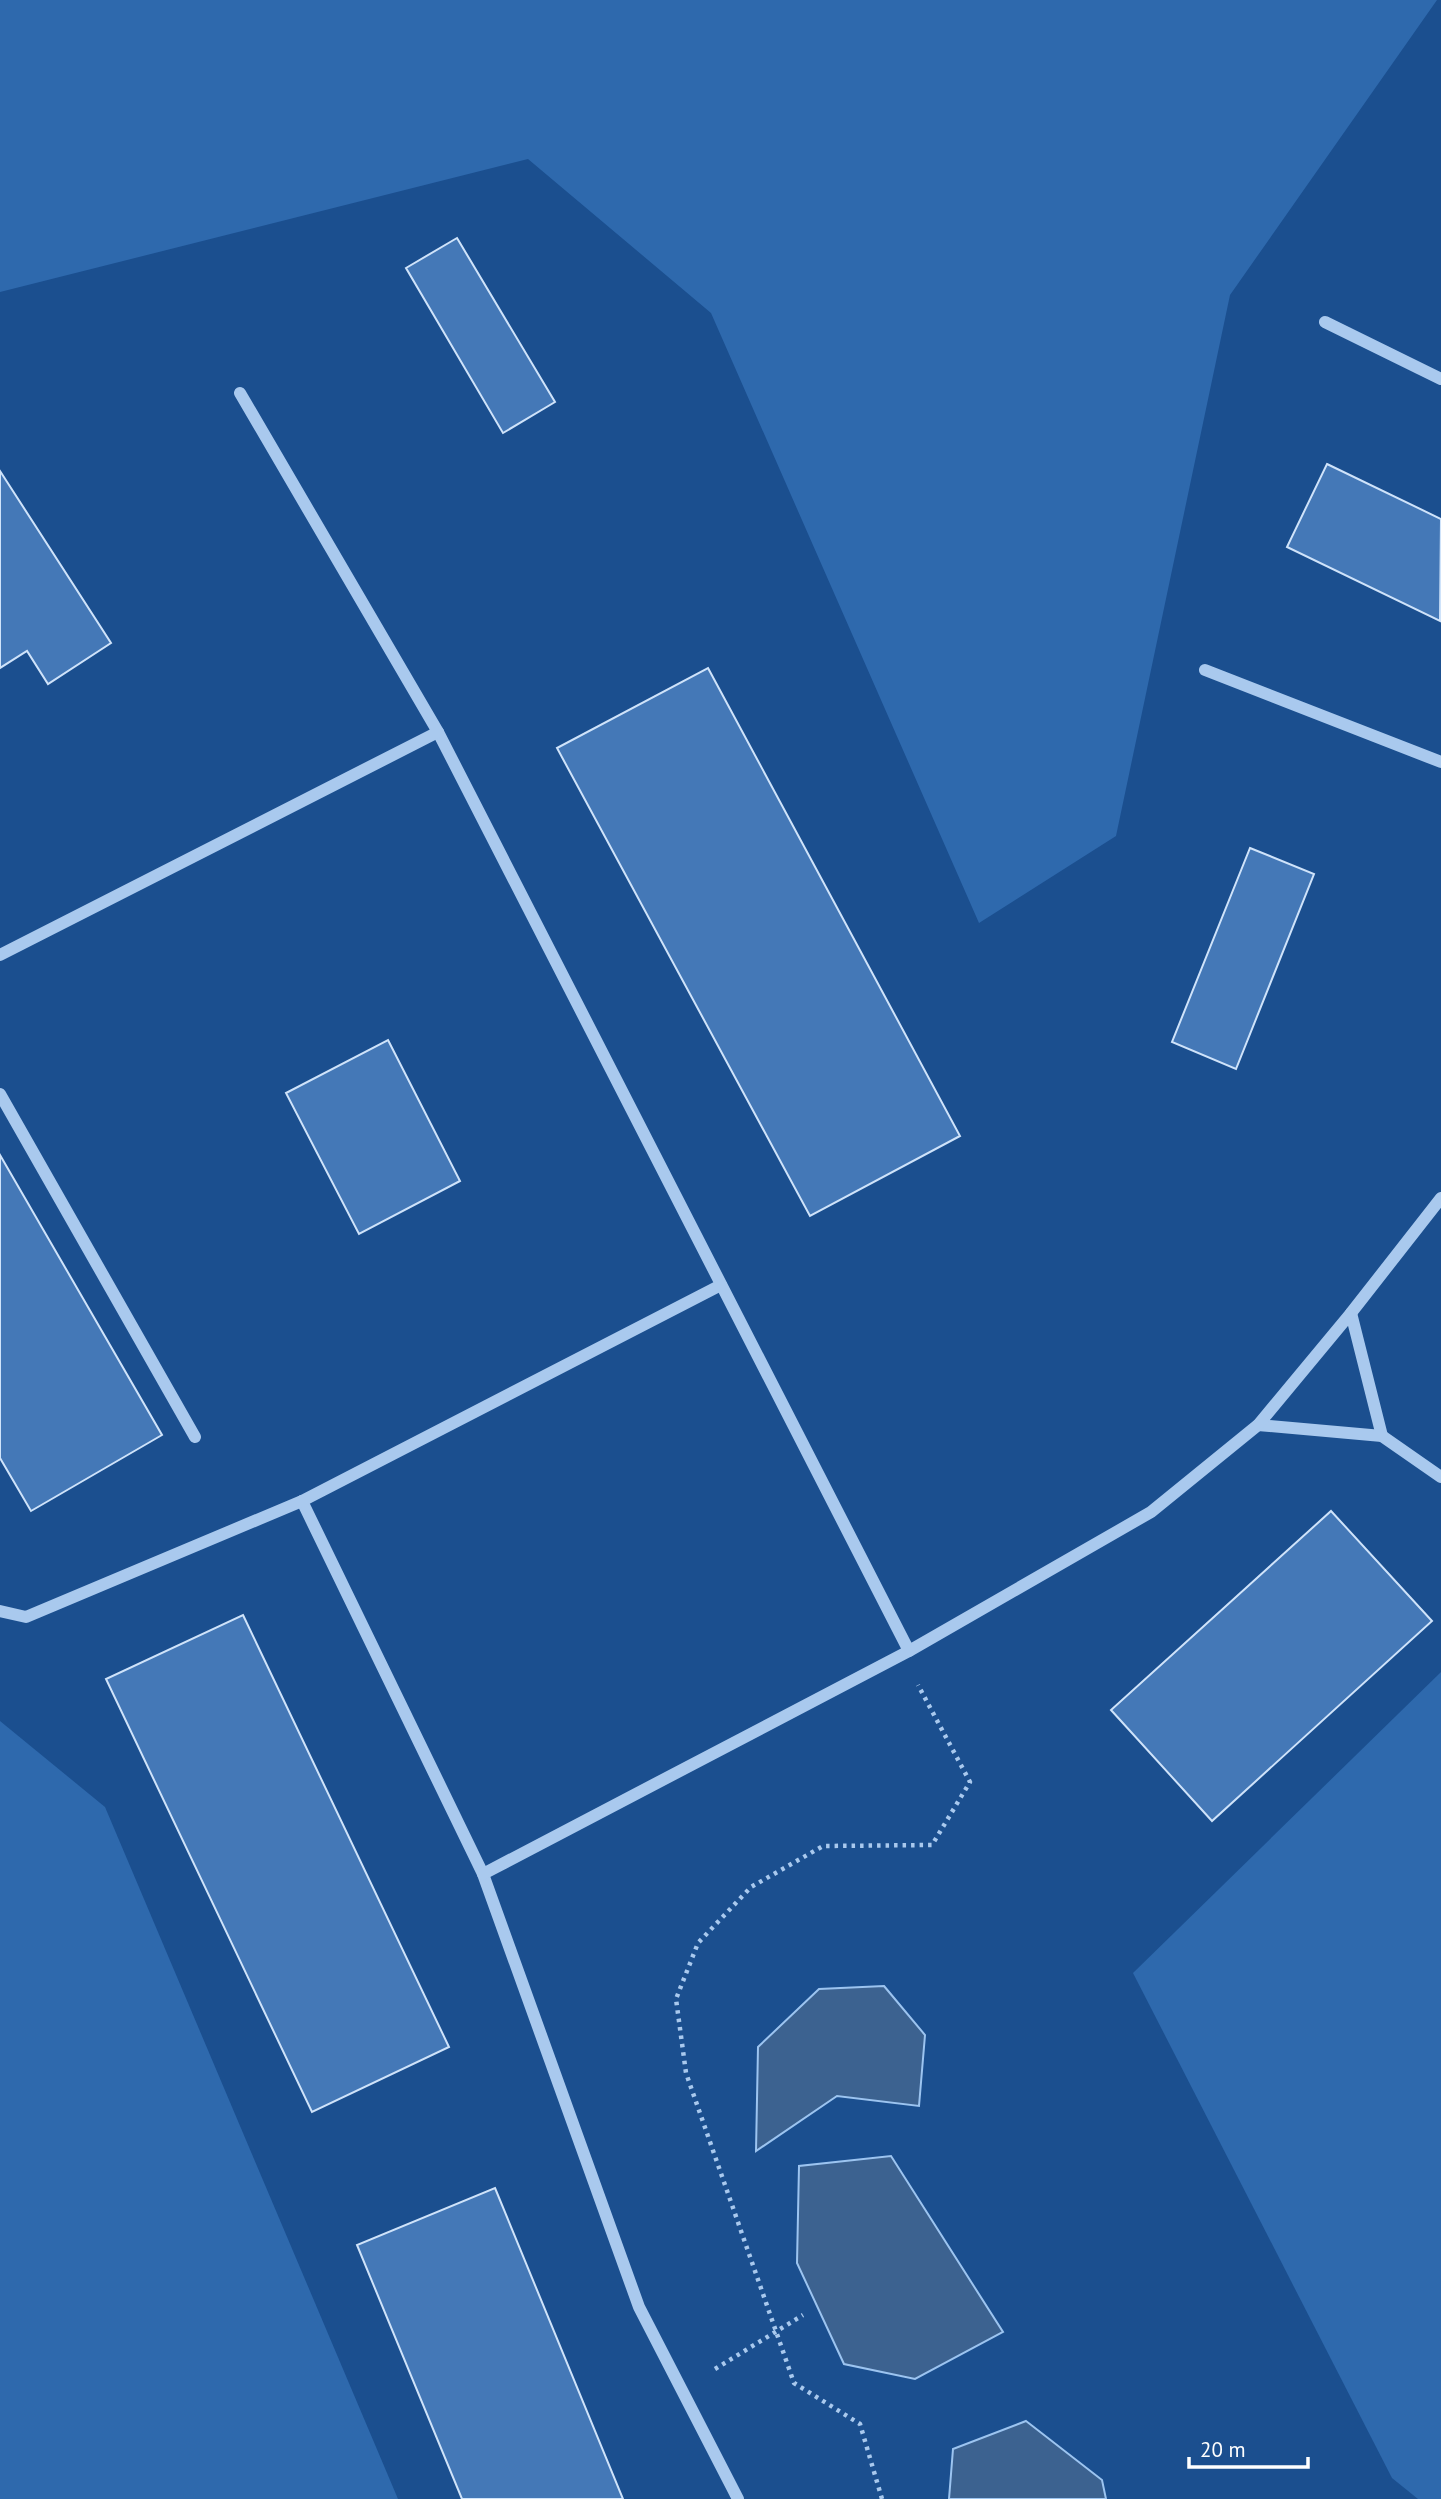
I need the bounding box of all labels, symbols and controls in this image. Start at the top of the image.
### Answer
scale bar [1189,2426,1308,2470]
text: 20 m [1200,2436,1246,2463]

